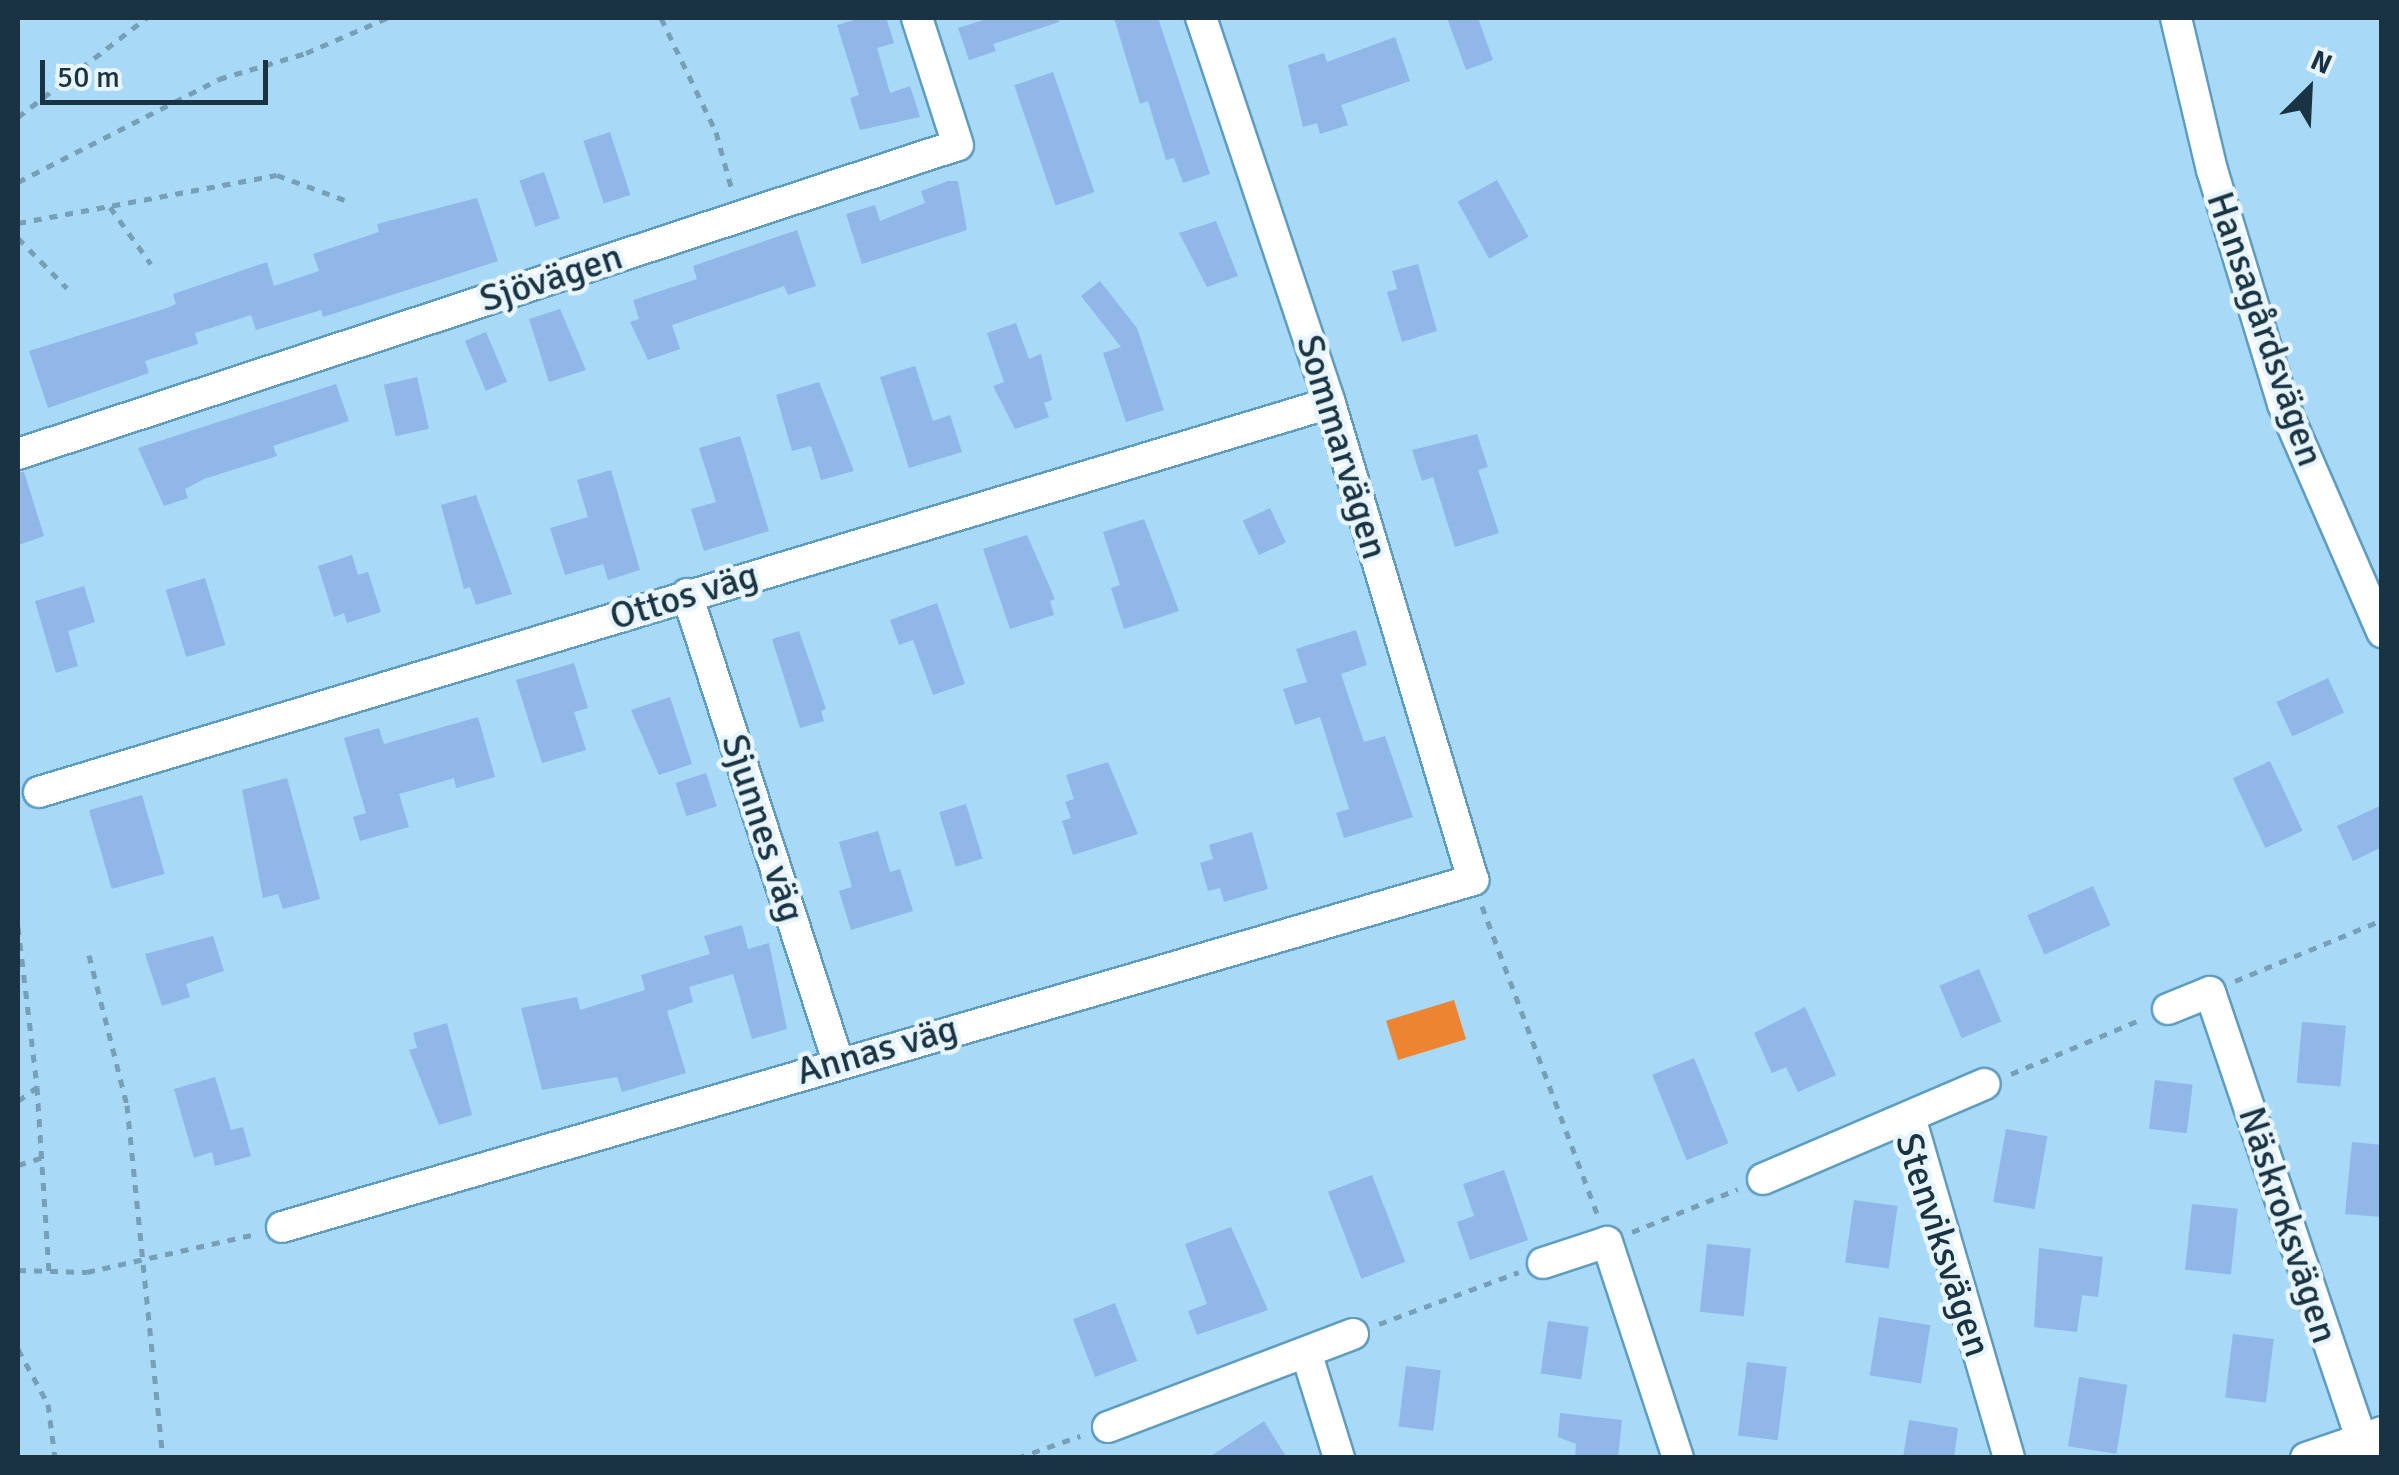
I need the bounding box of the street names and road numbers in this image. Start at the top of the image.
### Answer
street label: Hansagårdsvägen [2197,186,2333,472]
street label: Sjövägen [474,234,628,322]
street label: Sommarvägen [1286,329,1398,565]
street label: Ottos väg [604,552,764,640]
street label: Sjunnes väg [711,729,815,927]
street label: Annas väg [791,1005,963,1095]
street label: Näskroksvägen [2228,1101,2348,1349]
street label: Stenviksvägen [1885,1128,2001,1362]

